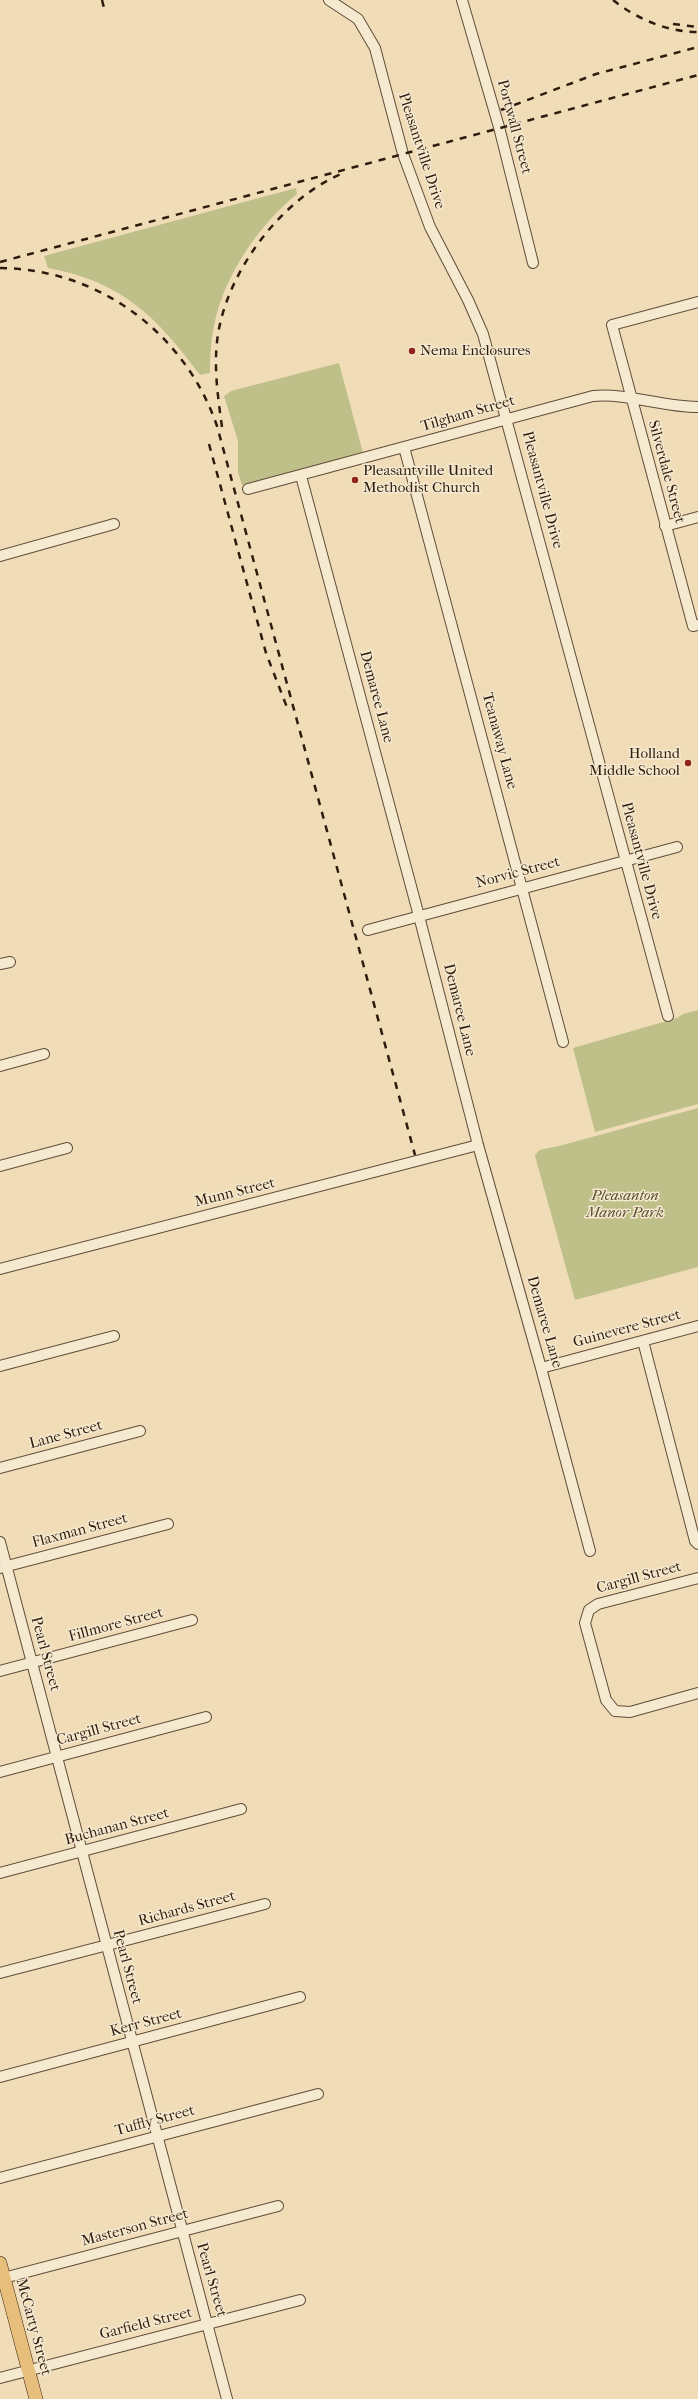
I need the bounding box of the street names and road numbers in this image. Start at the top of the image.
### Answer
street label: Portwall Street [493,78,535,176]
street label: Pleasantville Drive [394,91,448,211]
street label: Tilgham Street [419,392,517,436]
street label: Silverdale Street [644,418,688,526]
street label: Pleasantville Drive [518,429,566,551]
street label: Demaree Lane [355,649,397,745]
street label: Teanaway Lane [477,691,521,791]
street label: Pleasantville Drive [617,800,665,922]
street label: Norvic Street [474,853,562,893]
street label: Demaree Lane [439,962,479,1058]
street label: Munn Street [193,1174,277,1212]
street label: Demaree Lane [522,1274,566,1370]
street label: Guinevere Street [571,1306,683,1352]
street label: Lane Street [28,1417,104,1453]
street label: Flaxman Street [30,1510,130,1552]
street label: Cargill Street [595,1558,683,1598]
street label: Fillmore Street [67,1604,165,1646]
street label: Pearl Street [26,1615,64,1693]
street label: Cargill Street [55,1710,143,1750]
street label: Buchanan Street [63,1804,171,1850]
street label: Richards Street [136,1887,238,1931]
street label: Pearl Street [108,1928,146,2006]
street label: Kerr Street [108,2005,184,2041]
street label: Tuffly Street [113,2102,197,2140]
street label: Masterson Street [80,2205,190,2251]
street label: Pearl Street [192,2241,230,2319]
street label: McCarty Street [11,2276,55,2378]
street label: Garfield Street [98,2304,194,2344]

